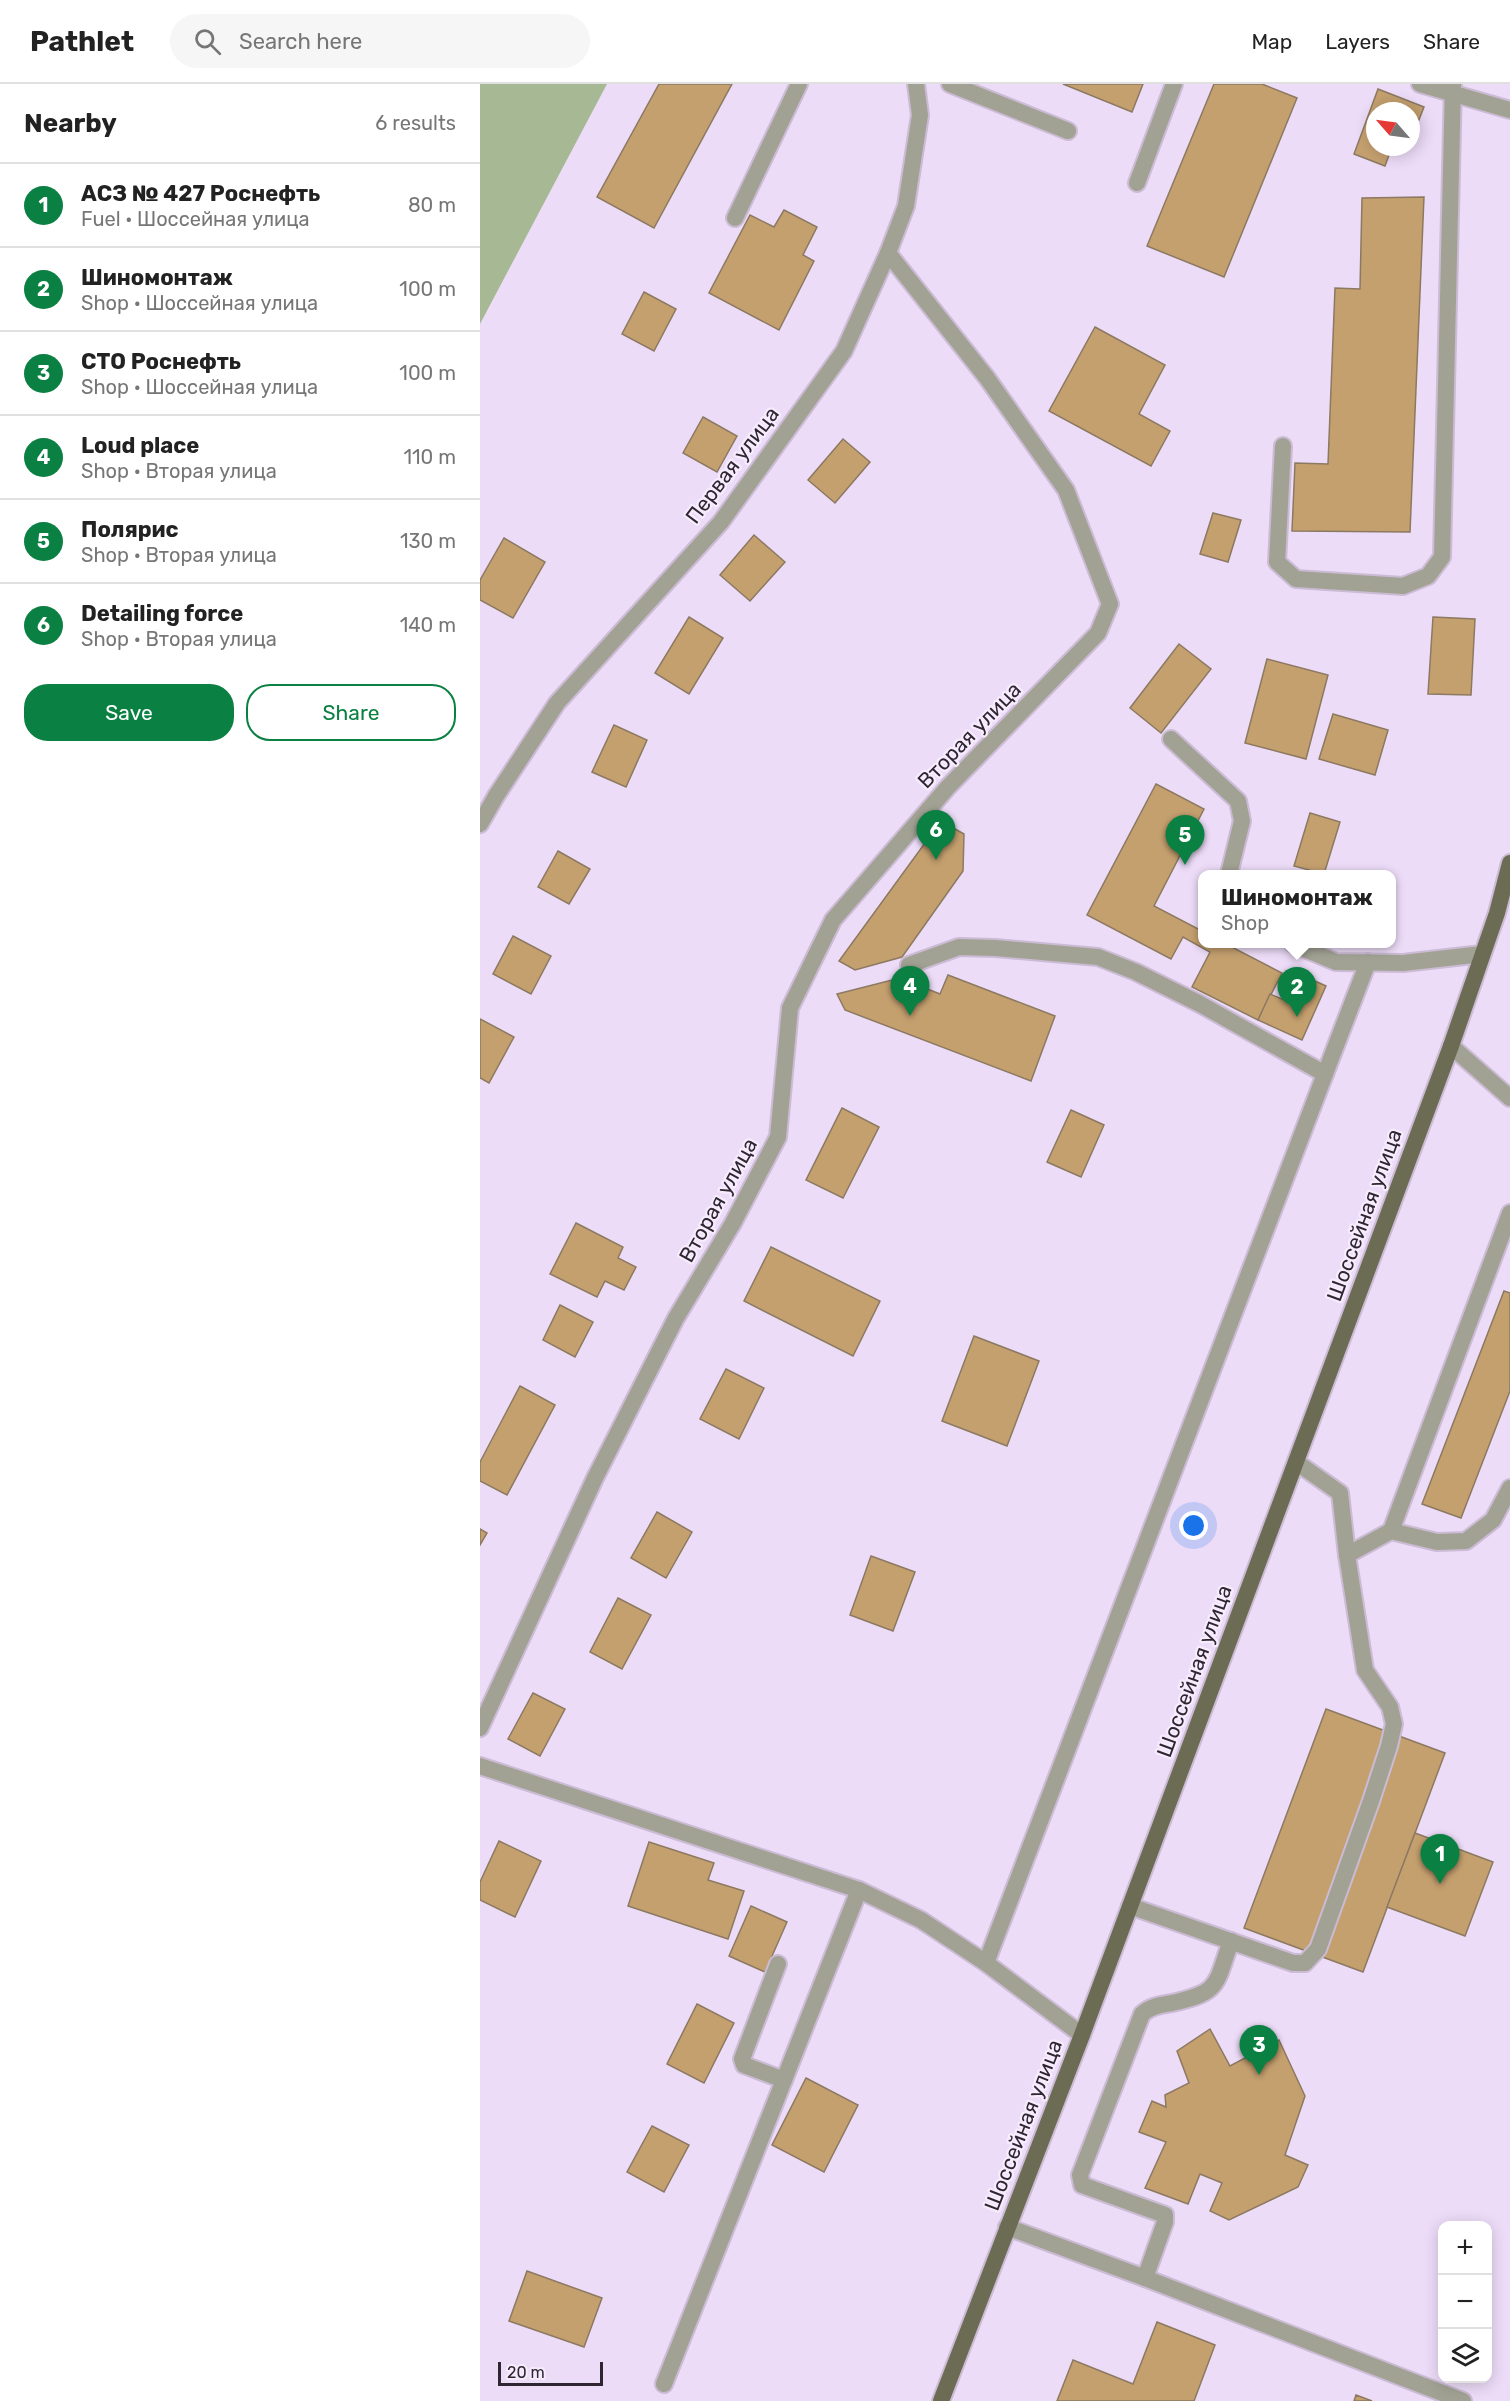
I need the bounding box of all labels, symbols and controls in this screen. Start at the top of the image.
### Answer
search box [170,14,590,68]
text: Pathlet [30,25,134,58]
icon: search [191,25,224,58]
text: Search here [239,28,362,55]
text: Map [1251,29,1292,54]
text: Layers [1325,29,1390,54]
text: Share [1423,29,1480,54]
north arrow [1366,102,1420,156]
text: Nearby [24,108,117,139]
text: 6 results [375,111,456,135]
text: АСЗ № 427 Роснефть [81,180,320,207]
text: 1 [39,193,48,217]
text: 80 m [408,193,456,217]
text: Fuel · Шоссейная улица [81,207,310,231]
text: Шиномонтаж [81,264,233,291]
text: 2 [37,277,50,301]
text: 100 m [399,277,456,301]
text: Shop · Шоссейная улица [81,291,318,315]
text: СТО Роснефть [81,348,241,375]
text: 3 [37,361,50,385]
text: 100 m [399,361,456,385]
text: Shop · Шоссейная улица [81,375,318,399]
street label: Первая улица [680,402,784,528]
text: Loud place [81,432,199,459]
text: 4 [37,445,50,469]
text: 110 m [404,445,456,469]
text: Shop · Вторая улица [81,459,277,483]
text: Полярис [81,516,179,543]
text: 5 [37,529,50,553]
text: 130 m [400,529,456,553]
text: Shop · Вторая улица [81,543,277,567]
text: Detailing force [81,600,243,627]
text: 6 [37,613,50,637]
text: 140 m [400,613,456,637]
text: Shop · Вторая улица [81,627,277,651]
street label: Вторая улица [912,677,1026,793]
button: Save [24,684,234,741]
button: Share [246,684,456,741]
pin: 6 [916,810,956,860]
pin: 5 [1166,816,1204,865]
popup [1198,870,1396,948]
text: Шиномонтаж [1221,884,1373,911]
text: Shop [1221,911,1269,935]
pin: 4 [890,966,930,1016]
pin: 2 [1278,968,1316,1017]
street label: Шоссейная улица [1321,1126,1407,1304]
street label: Вторая улица [674,1134,762,1266]
your location [1179,1511,1208,1540]
street label: Шоссейная улица [1151,1582,1237,1760]
pin: 1 [1420,1834,1460,1884]
pin: 3 [1240,2026,1278,2075]
street label: Шоссейная улица [979,2036,1067,2214]
map controls [1438,2221,1492,2383]
button: + [1438,2221,1492,2275]
button: − [1438,2275,1492,2329]
button: layers [1438,2329,1492,2383]
scale bar [498,2359,603,2386]
text: 20 m [507,2363,545,2382]

